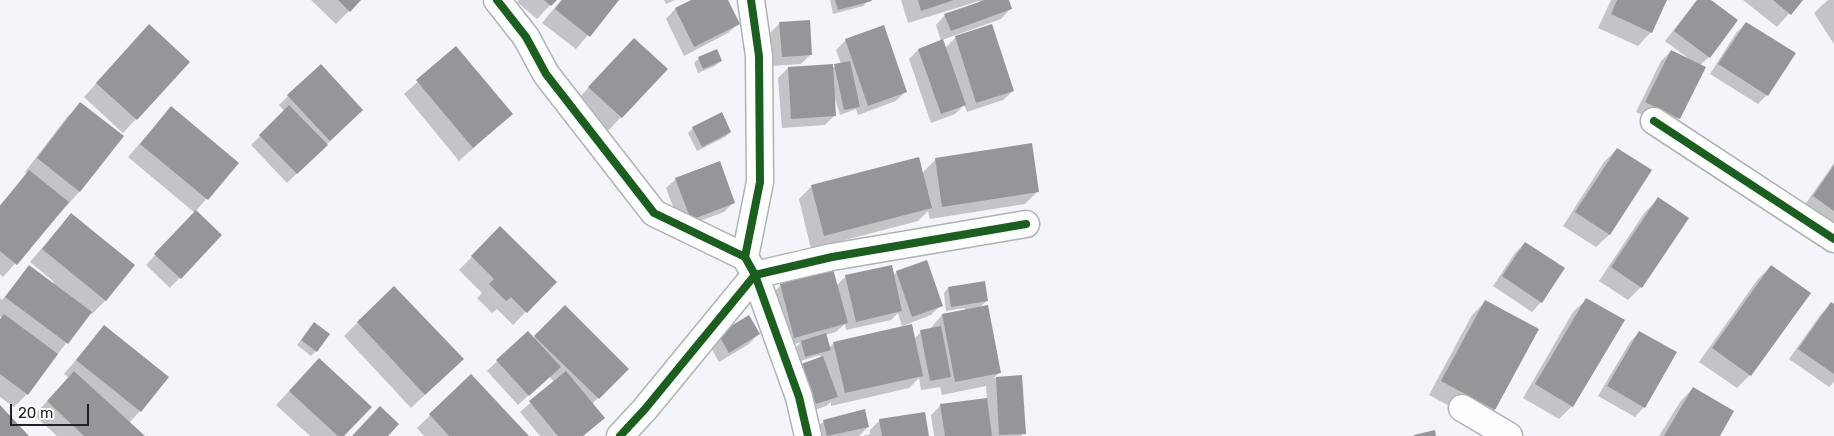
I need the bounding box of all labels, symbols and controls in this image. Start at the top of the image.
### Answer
scale bar [12,394,91,426]
text: 20 m [18,404,53,422]

